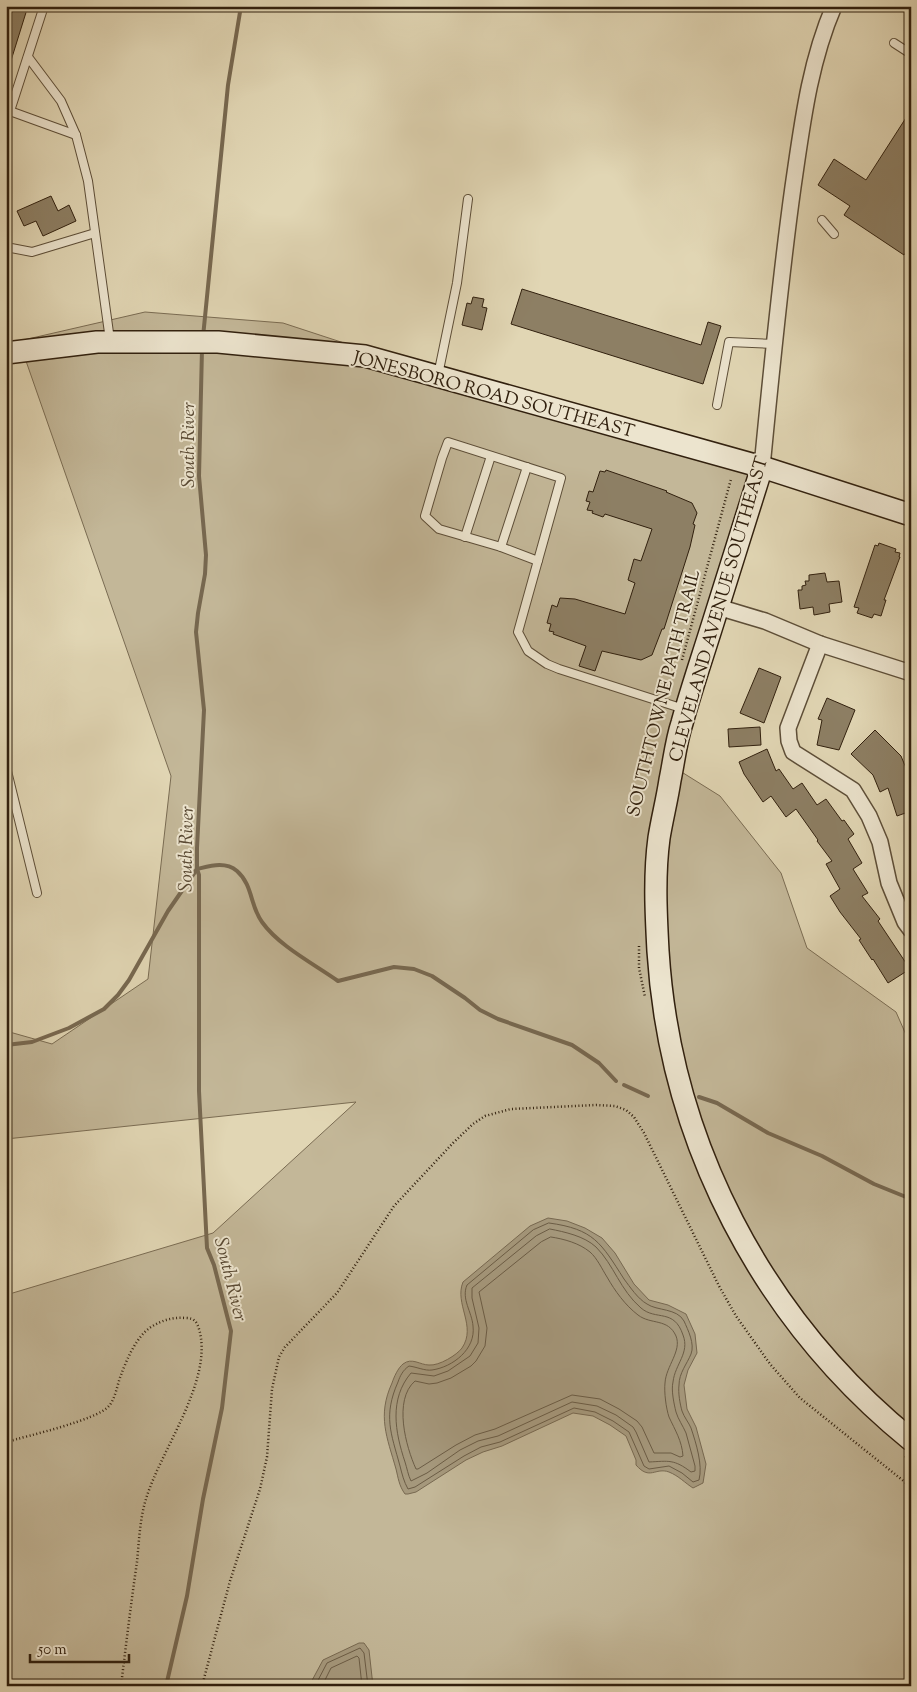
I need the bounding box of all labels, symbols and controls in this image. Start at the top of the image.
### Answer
street label: JONESBORO ROAD SOUTHEAST [349,346,637,446]
water label: South River [176,402,203,488]
street label: CLEVELAND AVENUE SOUTHEAST [664,453,776,766]
street label: SOUTHTOWNE PATH TRAIL [622,567,708,820]
water label: South River [173,806,202,892]
water label: South River [206,1235,253,1325]
scale bar [30,1632,129,1664]
text: 50 m [37,1640,67,1661]

